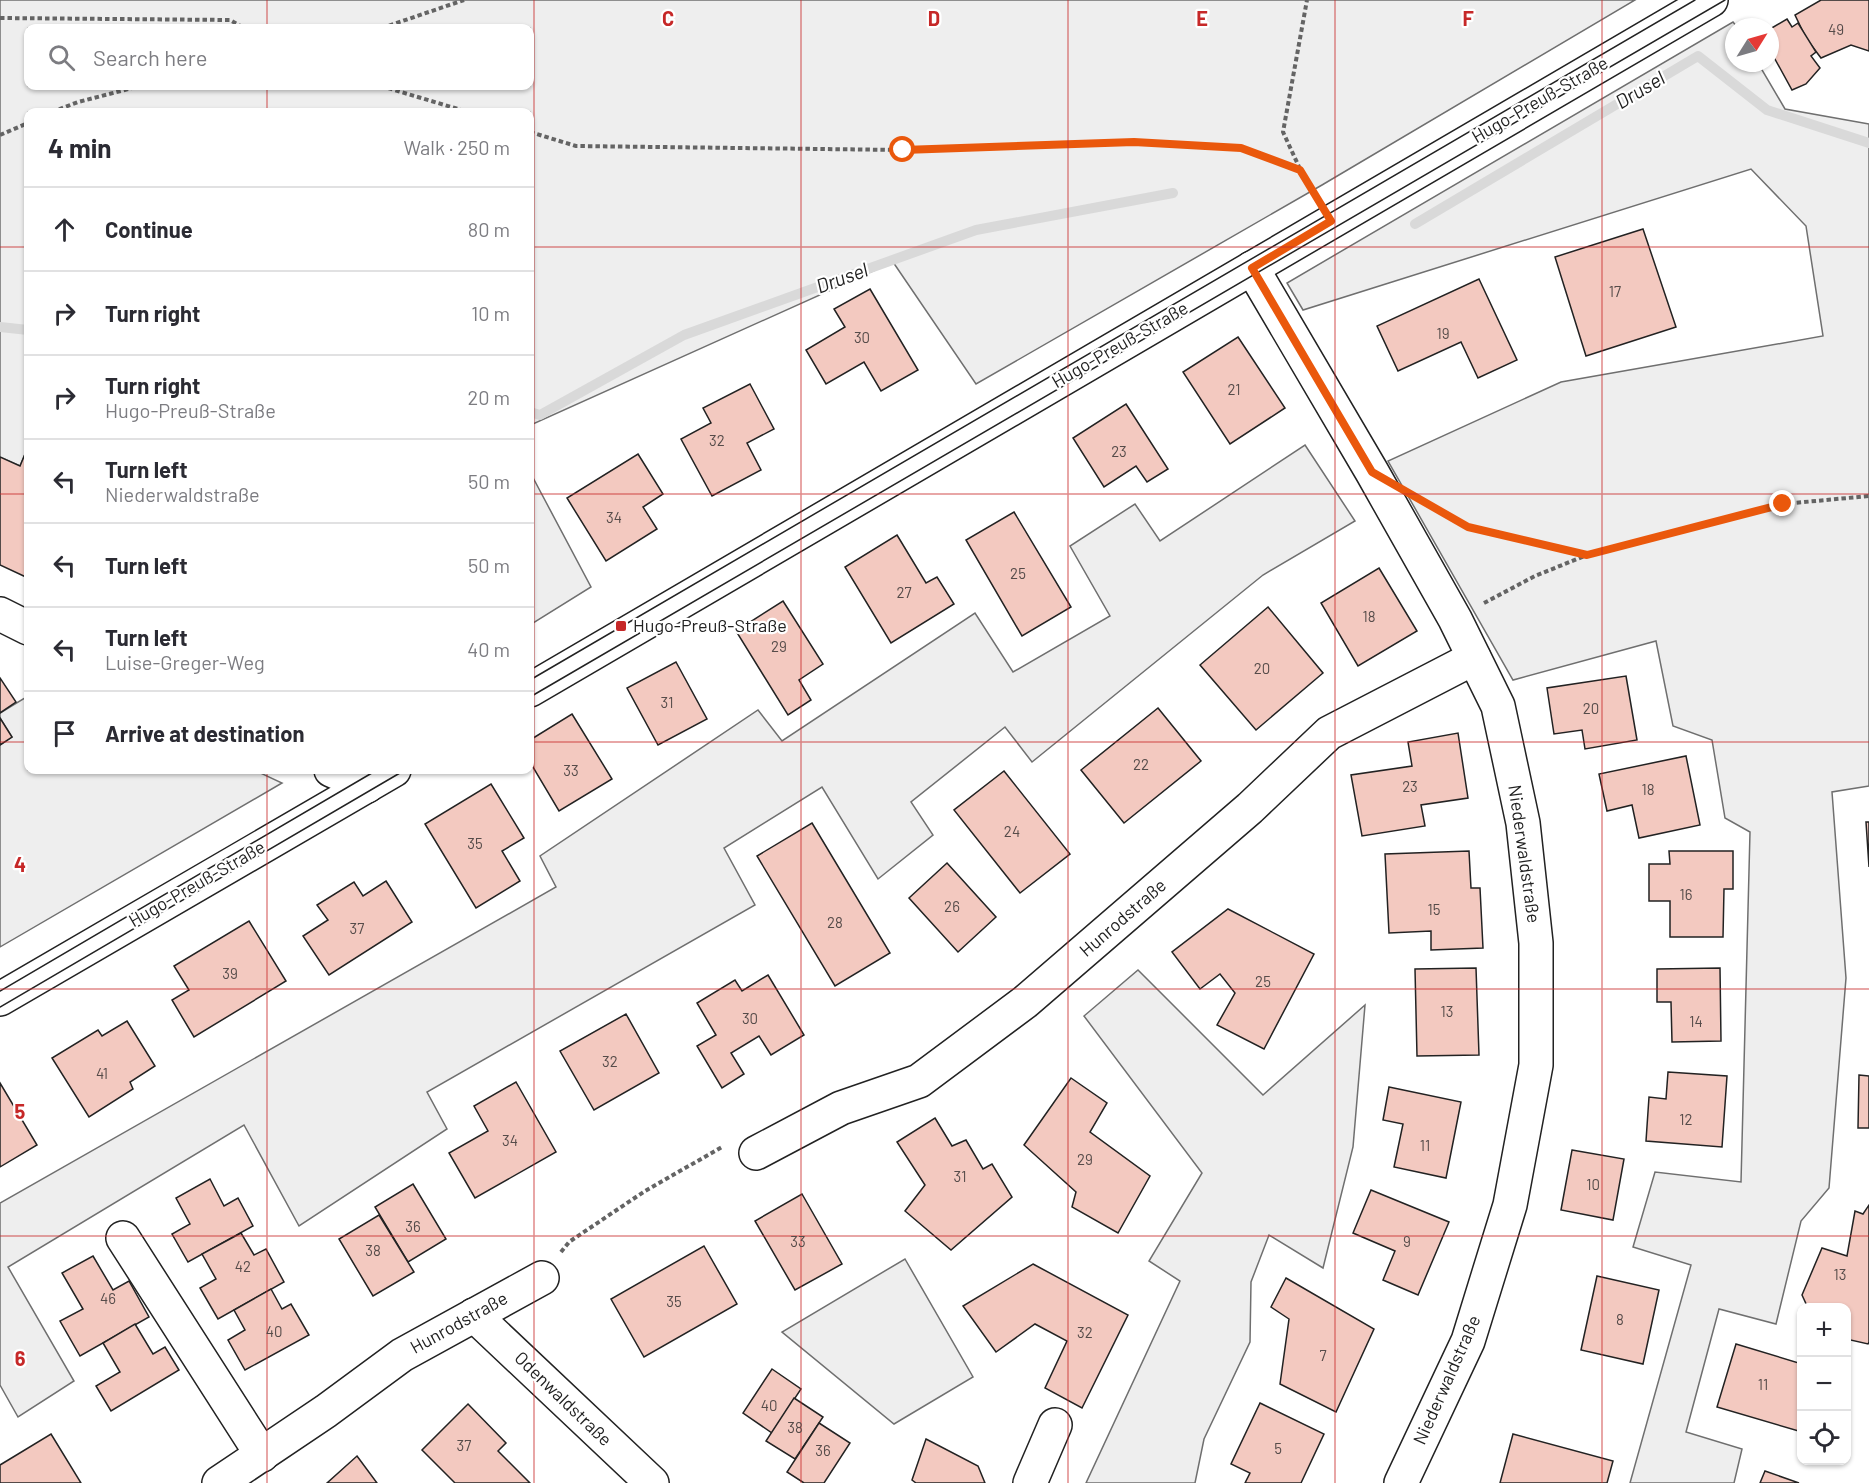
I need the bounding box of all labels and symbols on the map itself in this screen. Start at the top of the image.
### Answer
text: C [662,6,674,30]
text: D [928,6,940,30]
text: E [1196,6,1208,30]
text: F [1462,6,1474,30]
north arrow [1725,18,1779,72]
house number: 49 [1828,20,1844,38]
street label: Hugo-Preuß-Straße [1467,51,1612,147]
water label: Drusel [1610,65,1669,113]
route start [889,136,915,162]
water label: Drusel [812,256,871,298]
house number: 17 [1609,282,1621,300]
street label: Hugo-Preuß-Straße [1047,296,1192,392]
house number: 19 [1436,324,1450,342]
house number: 30 [854,328,870,346]
house number: 21 [1227,380,1241,398]
house number: 32 [709,431,725,449]
house number: 23 [1111,442,1127,460]
route end [1769,490,1795,516]
house number: 34 [606,508,622,526]
house number: 25 [1010,564,1026,582]
house number: 27 [896,583,912,601]
house number: 18 [1362,607,1376,625]
place label: Hugo-Preuß-Straße [633,614,787,636]
marker: Hugo-Preuß-Straße [614,619,628,633]
house number: 29 [771,637,787,655]
house number: 20 [1254,659,1270,677]
house number: 31 [661,693,673,711]
house number: 20 [1583,699,1599,717]
house number: 22 [1133,755,1149,773]
house number: 33 [563,761,579,779]
house number: 23 [1402,777,1418,795]
house number: 18 [1641,780,1655,798]
street label: Niederwaldstraße [1504,783,1546,924]
house number: 24 [1004,822,1020,840]
house number: 35 [467,834,483,852]
street label: Hugo-Preuß-Straße [124,835,269,931]
text: 4 [14,852,26,876]
street label: Hunrodstraße [1074,874,1170,961]
house number: 16 [1680,885,1692,903]
house number: 26 [944,897,960,915]
house number: 15 [1428,900,1440,918]
house number: 28 [827,913,843,931]
house number: 37 [350,919,364,937]
house number: 39 [222,964,238,982]
house number: 25 [1255,972,1271,990]
house number: 13 [1441,1002,1453,1020]
house number: 30 [742,1009,758,1027]
house number: 14 [1689,1012,1703,1030]
house number: 32 [602,1052,618,1070]
house number: 41 [96,1064,108,1082]
text: 5 [15,1099,26,1123]
house number: 12 [1679,1110,1693,1128]
house number: 34 [502,1131,518,1149]
house number: 11 [1420,1136,1430,1154]
house number: 29 [1077,1150,1093,1168]
house number: 31 [954,1167,966,1185]
house number: 10 [1586,1175,1600,1193]
house number: 36 [405,1217,421,1235]
house number: 33 [790,1232,806,1250]
house number: 9 [1403,1232,1411,1250]
house number: 38 [365,1241,381,1259]
house number: 42 [235,1257,251,1275]
house number: 13 [1834,1265,1846,1283]
street label: Hunrodstraße [406,1286,511,1358]
house number: 46 [100,1289,116,1307]
house number: 35 [666,1292,682,1310]
house number: 8 [1616,1310,1624,1328]
street label: Niederwaldstraße [1408,1311,1484,1448]
house number: 40 [266,1322,282,1340]
house number: 32 [1077,1323,1093,1341]
text: 6 [15,1346,26,1370]
street label: Odenwaldstraße [511,1346,617,1450]
house number: 7 [1319,1346,1327,1364]
house number: 11 [1758,1375,1768,1393]
house number: 40 [761,1396,777,1414]
house number: 38 [787,1418,803,1436]
house number: 37 [457,1436,471,1454]
house number: 5 [1274,1439,1282,1457]
house number: 36 [815,1441,831,1459]

